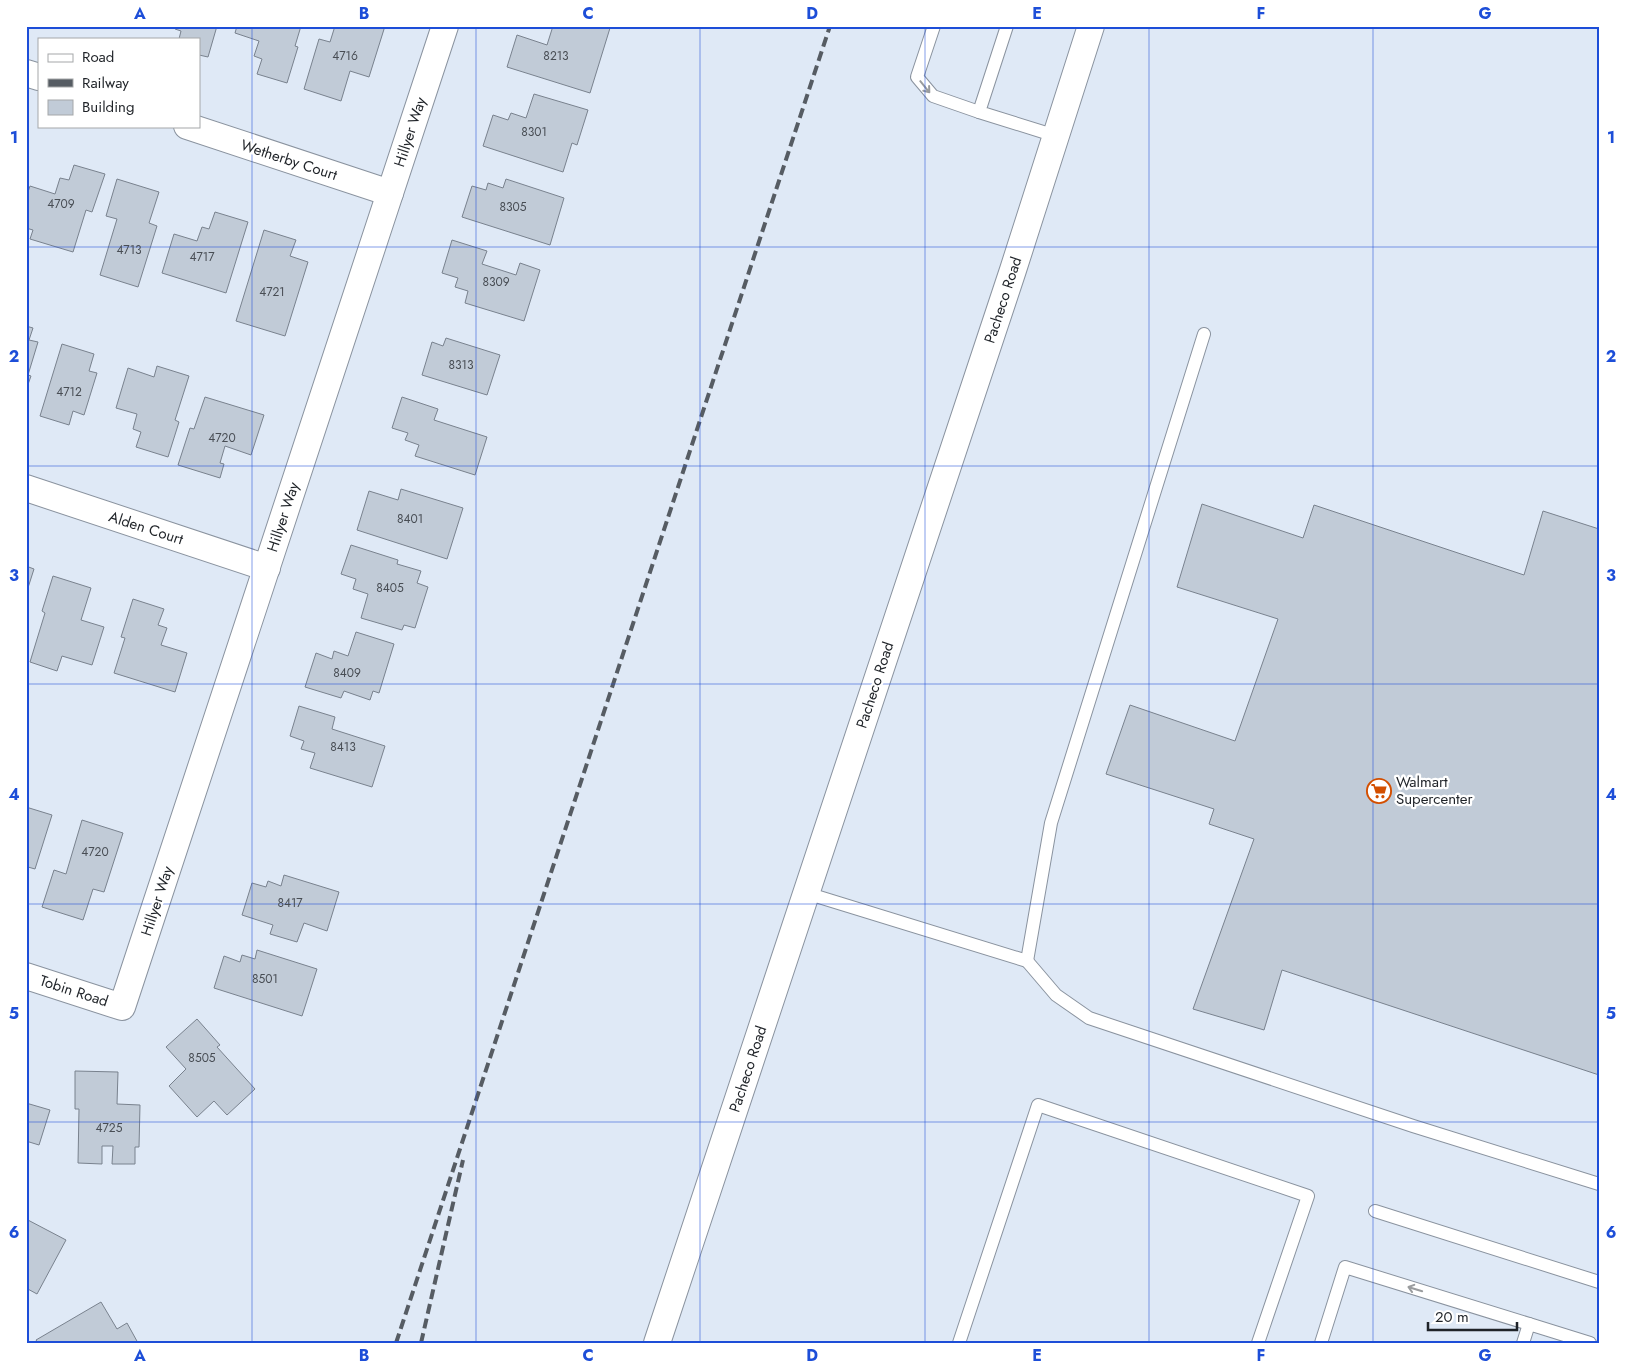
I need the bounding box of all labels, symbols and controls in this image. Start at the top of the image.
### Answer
text: A [133,2,146,25]
text: B [359,2,369,25]
text: C [582,2,594,25]
text: D [806,2,818,25]
text: E [1032,2,1042,25]
text: F [1257,2,1265,25]
text: G [1478,2,1492,25]
legend [38,38,200,128]
text: Road [82,46,114,68]
house number: 4716 [332,47,358,65]
house number: 8213 [543,47,569,65]
text: Railway [82,72,129,94]
one-way arrow [920,80,931,93]
street label: Hillyer Way [388,94,432,170]
text: Building [82,96,134,118]
house number: 8301 [521,123,547,141]
text: 1 [10,126,18,149]
text: 1 [1607,126,1615,149]
street label: Wetherby Court [238,134,340,186]
house number: 4709 [47,195,75,213]
house number: 8305 [499,198,527,216]
house number: 4713 [116,241,142,259]
house number: 4717 [190,248,215,266]
street label: Pacheco Road [979,254,1027,346]
house number: 8309 [482,273,510,291]
house number: 4721 [259,283,285,301]
text: 2 [9,345,19,368]
text: 2 [1606,345,1616,368]
house number: 8313 [448,356,474,374]
house number: 4712 [56,383,82,401]
house number: 4720 [208,429,236,447]
street label: Hillyer Way [261,479,305,555]
street label: Alden Court [106,506,186,550]
house number: 8401 [397,510,423,528]
text: 3 [9,564,19,587]
text: 3 [1606,564,1616,587]
house number: 8405 [376,579,404,597]
street label: Pacheco Road [851,639,899,731]
house number: 8409 [333,664,361,682]
house number: 8413 [330,738,356,756]
place label: Walmart Supercenter [1396,771,1473,810]
supermarket icon: Walmart Supercenter [1366,778,1392,804]
text: 4 [8,783,20,806]
text: 4 [1605,783,1617,806]
house number: 4720 [81,843,109,861]
street label: Hillyer Way [135,863,179,939]
house number: 8417 [277,894,303,912]
street label: Tobin Road [37,970,111,1012]
house number: 8501 [252,970,278,988]
text: 5 [9,1002,19,1025]
text: 5 [1606,1002,1616,1025]
street label: Pacheco Road [724,1023,772,1115]
house number: 8505 [188,1049,216,1067]
house number: 4725 [96,1119,123,1137]
text: 6 [9,1221,19,1244]
text: 6 [1606,1221,1616,1244]
one-way arrow [1408,1283,1424,1293]
scale bar [1428,1299,1516,1331]
text: 20 m [1435,1306,1469,1328]
text: A [133,1344,146,1367]
text: B [359,1344,369,1367]
text: C [582,1344,594,1367]
text: D [806,1344,818,1367]
text: E [1032,1344,1042,1367]
text: F [1257,1344,1265,1367]
text: G [1478,1344,1492,1367]

